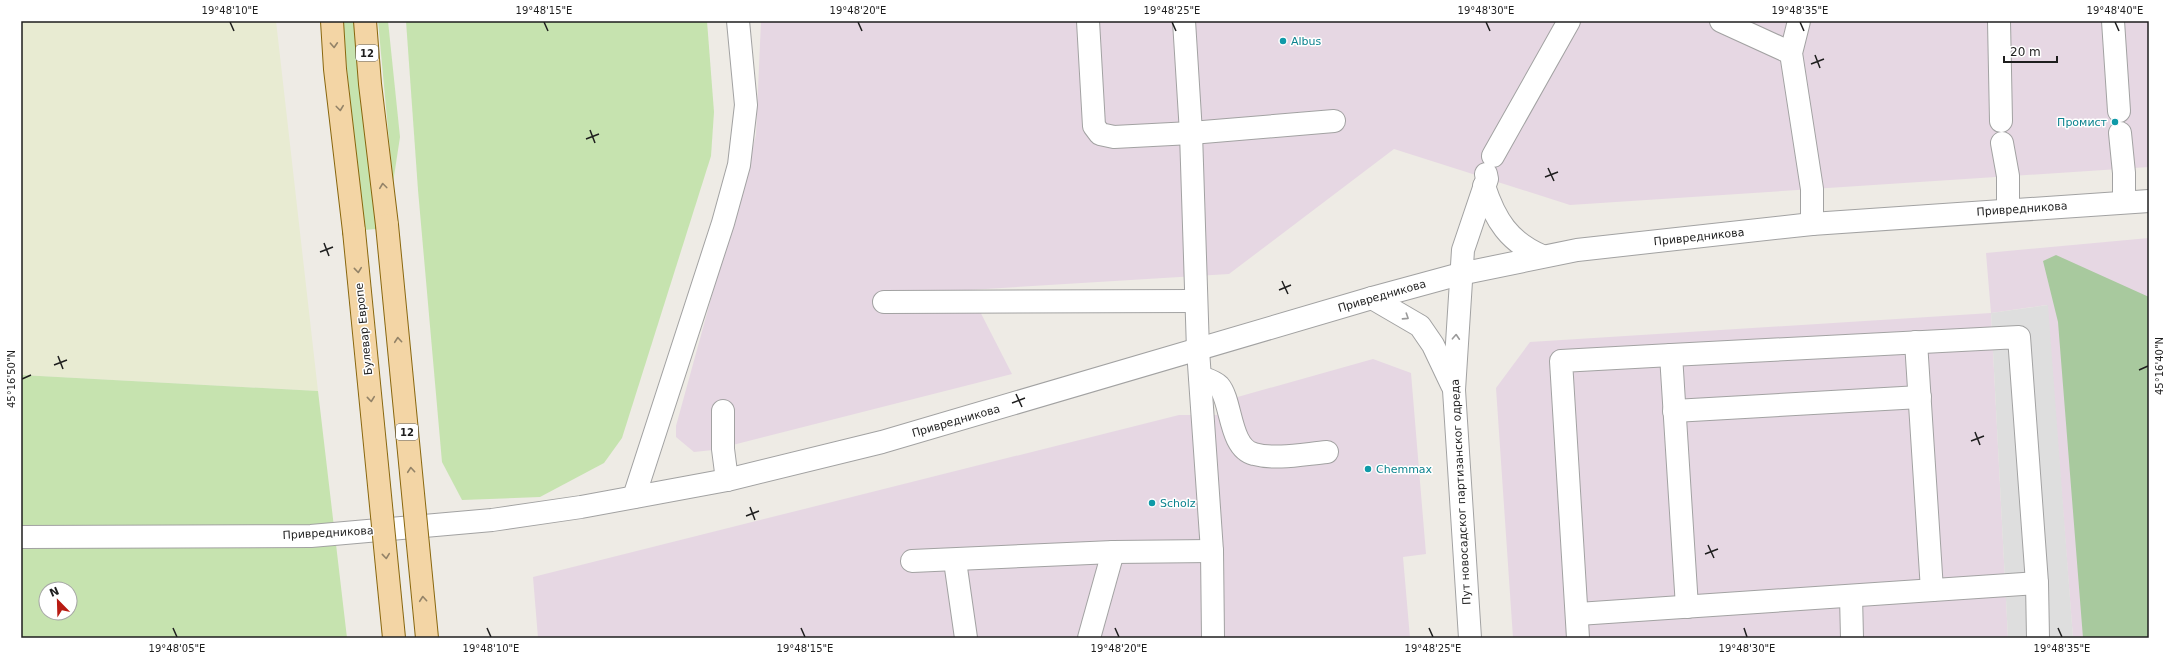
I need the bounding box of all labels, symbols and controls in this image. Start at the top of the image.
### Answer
text: 19°48'10"E [202,5,258,16]
text: 19°48'15"E [516,5,572,16]
text: 19°48'20"E [830,5,886,16]
text: 19°48'25"E [1144,5,1200,16]
text: 19°48'30"E [1458,5,1514,16]
text: 19°48'35"E [1772,5,1828,16]
text: 19°48'40"E [2087,5,2143,16]
place label: Albus [1291,35,1322,48]
marker: Albus [1278,36,1288,46]
scale bar [2004,38,2057,64]
one-way arrow [329,42,338,48]
road number: 12 [356,45,378,61]
text: 20 m [2010,45,2041,59]
one-way arrow [335,105,344,111]
place label: Промист [2057,116,2108,129]
marker: Промист [2110,117,2120,127]
one-way arrow [378,183,387,189]
street label: Привредникова [1976,199,2068,219]
street label: Привредникова [1653,226,1745,248]
one-way arrow [354,267,363,273]
street label: Привредникова [1336,277,1428,315]
street label: Булевар Европе [353,282,375,376]
one-way arrow [1402,312,1409,320]
one-way arrow [1452,334,1461,340]
one-way arrow [394,337,403,343]
text: 45°16'40"N [2154,337,2165,395]
text: 45°16'50"N [6,350,17,408]
street label: Пут новосадског партизанског одреда [1449,379,1473,605]
one-way arrow [366,396,375,402]
street label: Привредникова [910,402,1002,440]
road number: 12 [396,424,418,440]
place label: Chemmax [1376,463,1433,476]
marker: Chemmax [1363,464,1373,474]
one-way arrow [407,467,416,473]
place label: Scholz [1160,497,1196,510]
marker: Scholz [1147,498,1157,508]
street label: Привредникова [282,524,374,542]
one-way arrow [382,553,391,559]
north arrow [38,581,78,621]
text: N [48,584,61,600]
one-way arrow [419,596,428,602]
text: 19°48'05"E [149,643,205,654]
text: 19°48'10"E [463,643,519,654]
text: 19°48'15"E [777,643,833,654]
text: 19°48'20"E [1091,643,1147,654]
text: 19°48'25"E [1405,643,1461,654]
text: 19°48'30"E [1719,643,1775,654]
text: 19°48'35"E [2034,643,2090,654]

